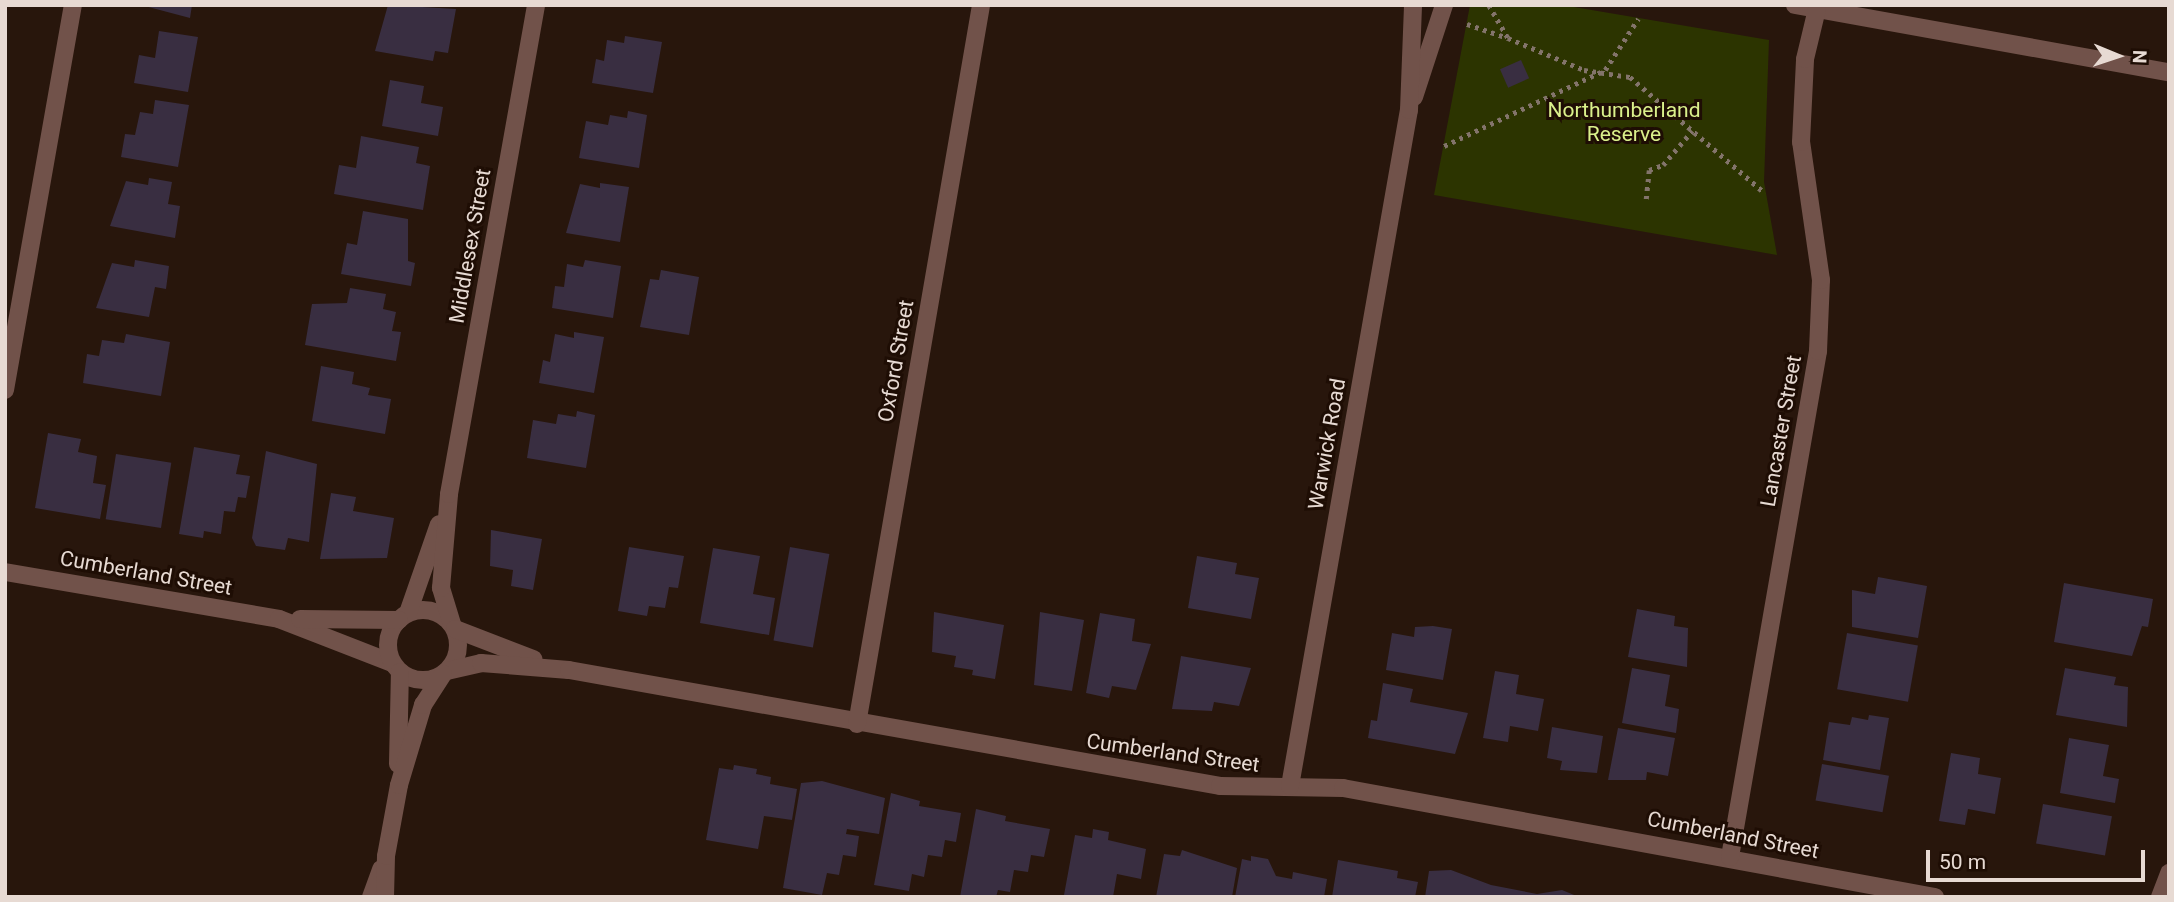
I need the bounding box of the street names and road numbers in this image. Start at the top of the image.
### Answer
street label: Middlesex Street [444,167,496,325]
street label: Oxford Street [873,298,919,424]
street label: Lancaster Street [1755,353,1807,509]
street label: Warwick Road [1303,376,1351,512]
street label: Cumberland Street [58,545,234,601]
street label: Cumberland Street [1085,728,1261,778]
street label: Cumberland Street [1645,806,1821,864]

